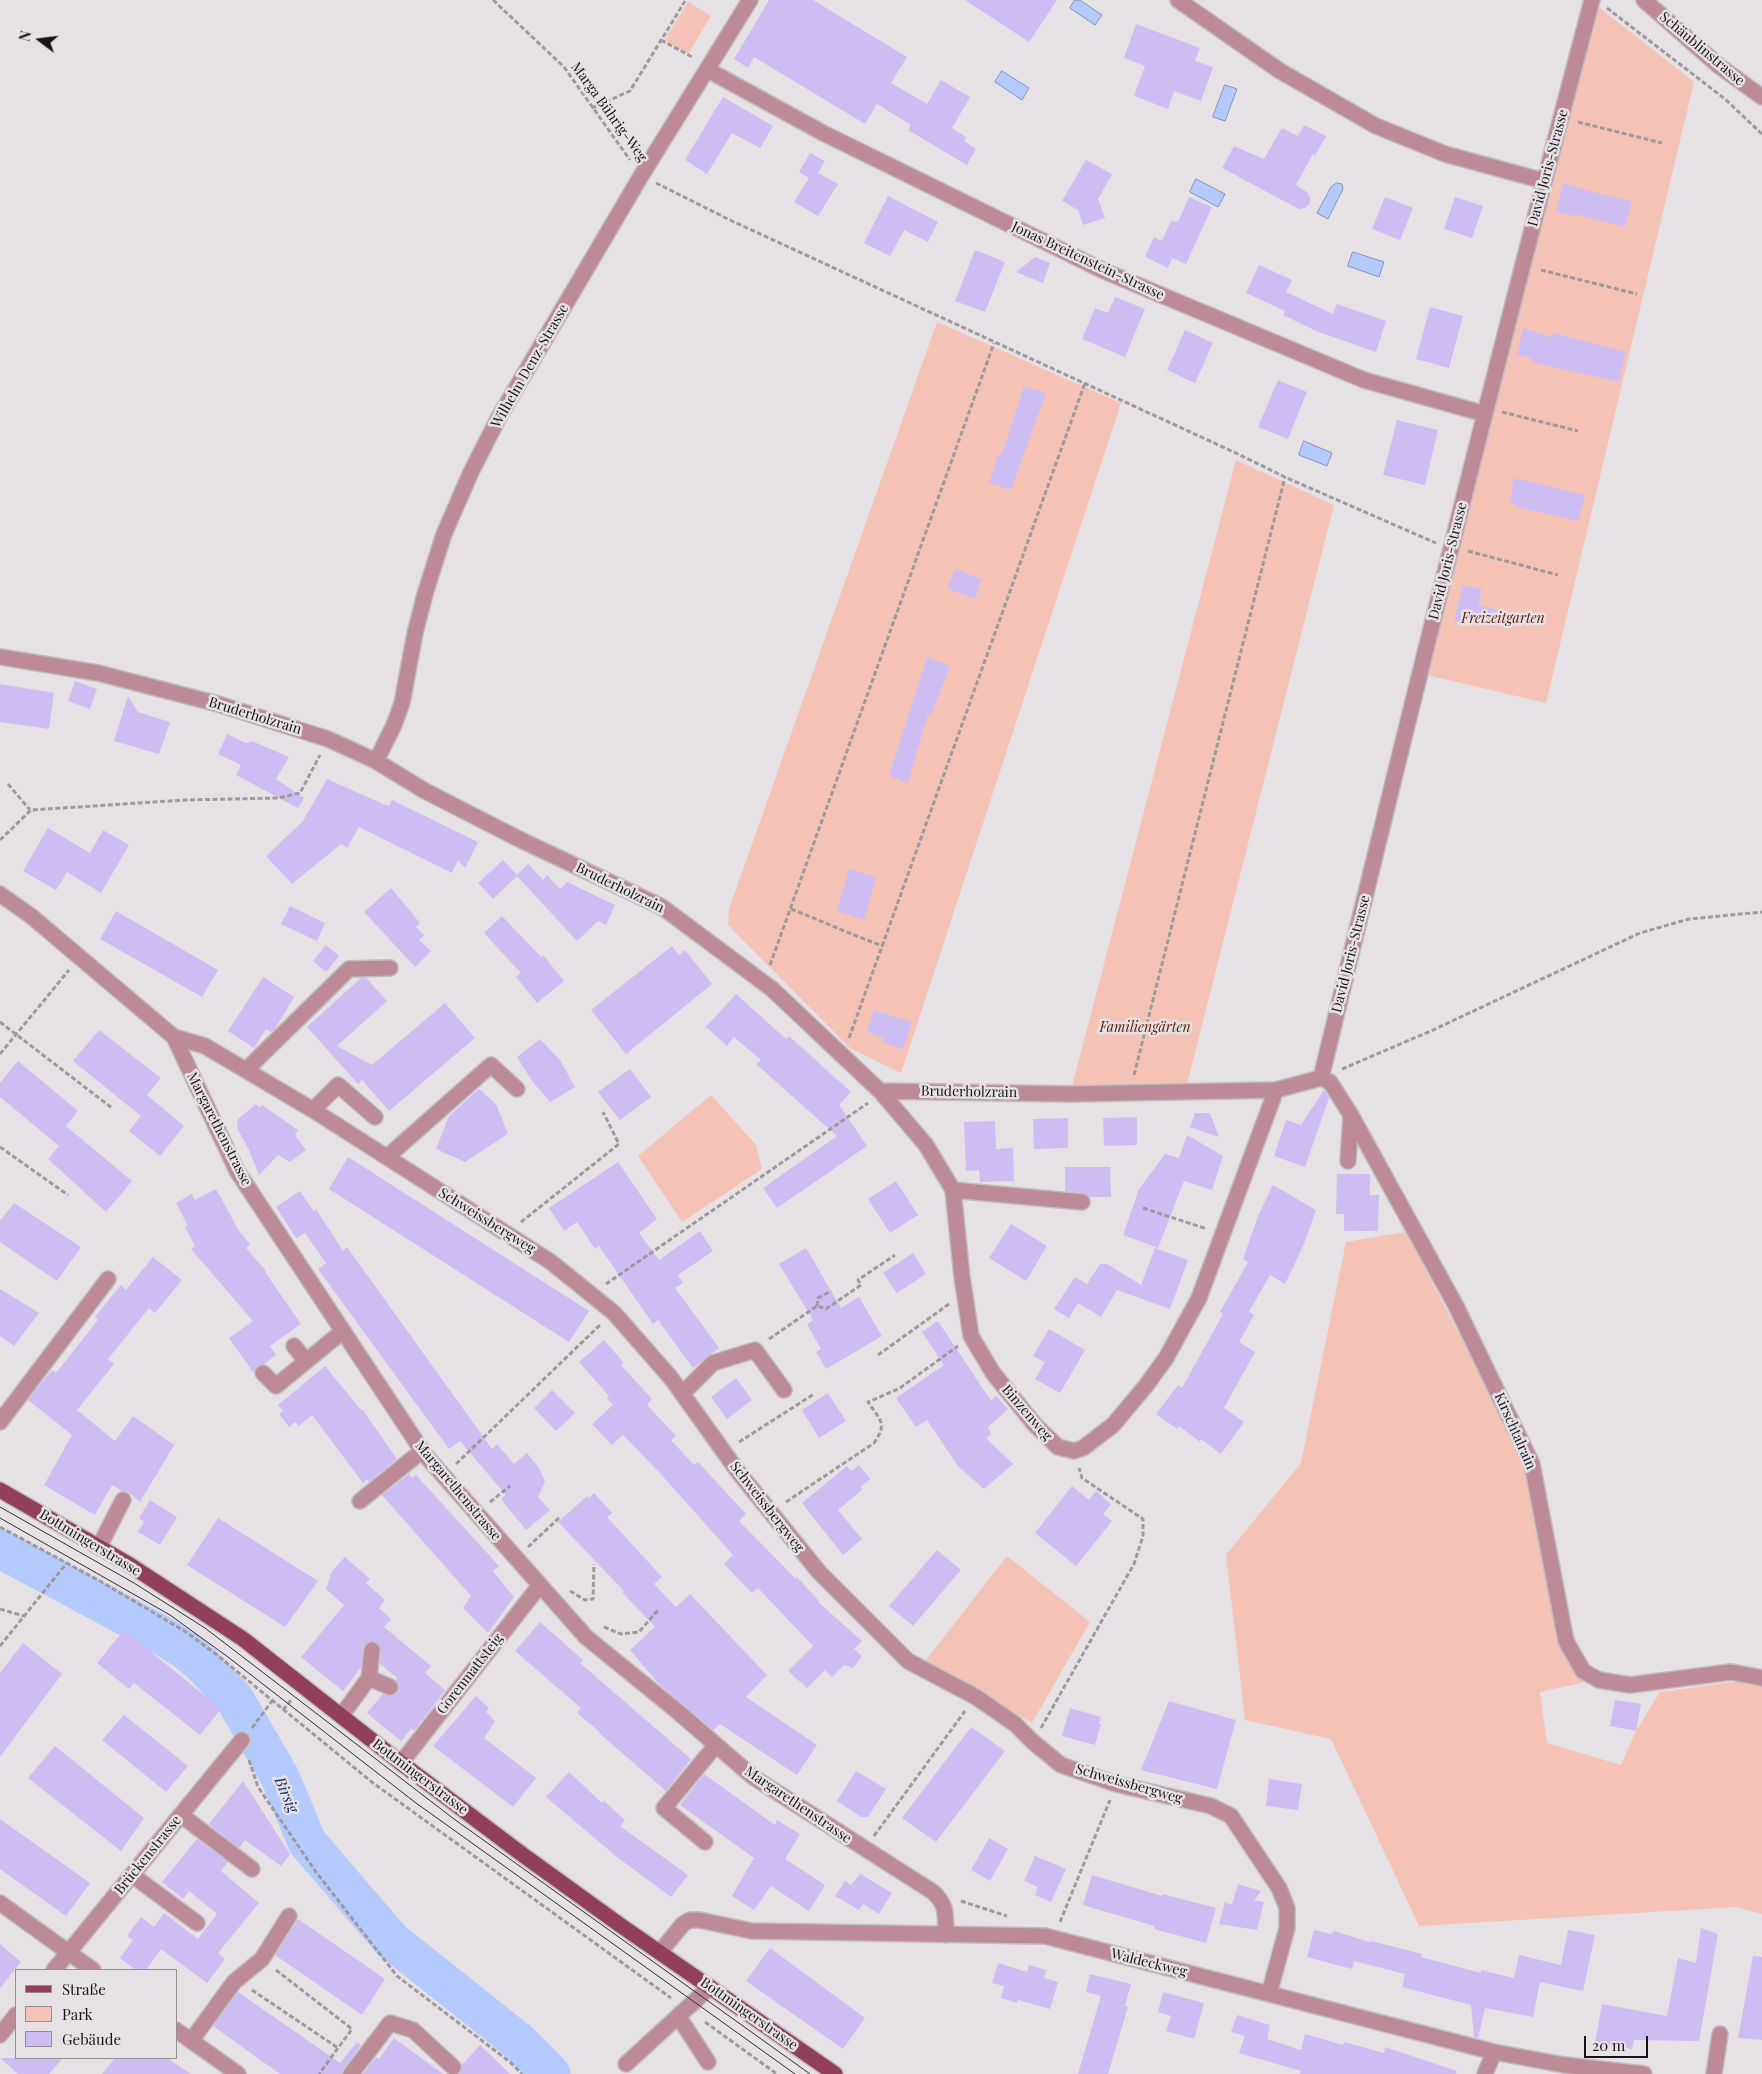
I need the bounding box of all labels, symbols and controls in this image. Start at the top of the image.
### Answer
street label: Schäublinstrasse [1656,9,1748,89]
north arrow [15,15,65,65]
text: N [15,29,36,43]
street label: Marga Bührig-Weg [567,59,651,165]
street label: David Joris-Strasse [1524,108,1572,228]
street label: Jonas Breitenstein-Strasse [1009,218,1167,304]
street label: Wilhelm Denz-Strasse [488,301,572,431]
street label: David Joris-Strasse [1425,501,1471,621]
park label: Freizeitgarten [1461,611,1545,627]
street label: Bruderholzrain [207,694,303,738]
street label: Bruderholzrain [573,859,667,917]
street label: David Joris-Strasse [1328,894,1374,1014]
park label: Familiengärten [1099,1020,1191,1036]
street label: Margarethenstrasse [183,1069,255,1189]
street label: Bruderholzrain [921,1083,1017,1101]
street label: Schweissbergweg [436,1185,538,1257]
street label: Binzenweg [998,1382,1056,1444]
street label: Kirschtalrain [1491,1390,1539,1472]
street label: Margarethenstrasse [411,1438,505,1544]
street label: Schweissbergweg [726,1458,808,1556]
street label: Bottmingerstrasse [36,1506,144,1580]
street label: Gorenmattsteig [433,1630,507,1718]
street label: Bottmingerstrasse [369,1736,471,1818]
street label: Schweissbergweg [1074,1761,1184,1807]
street label: Margarethenstrasse [741,1763,855,1847]
water label: Birsig [270,1774,302,1816]
street label: Brückenstrasse [111,1812,185,1898]
street label: Waldeckweg [1109,1945,1189,1981]
legend [15,1969,178,2059]
street label: Bottmingerstrasse [697,1974,801,2054]
text: Straße [62,1979,106,1999]
text: Park [62,2004,93,2024]
scale bar [1587,2026,1651,2058]
text: Gebäude [62,2029,121,2049]
text: 20 m [1592,2035,1625,2055]

